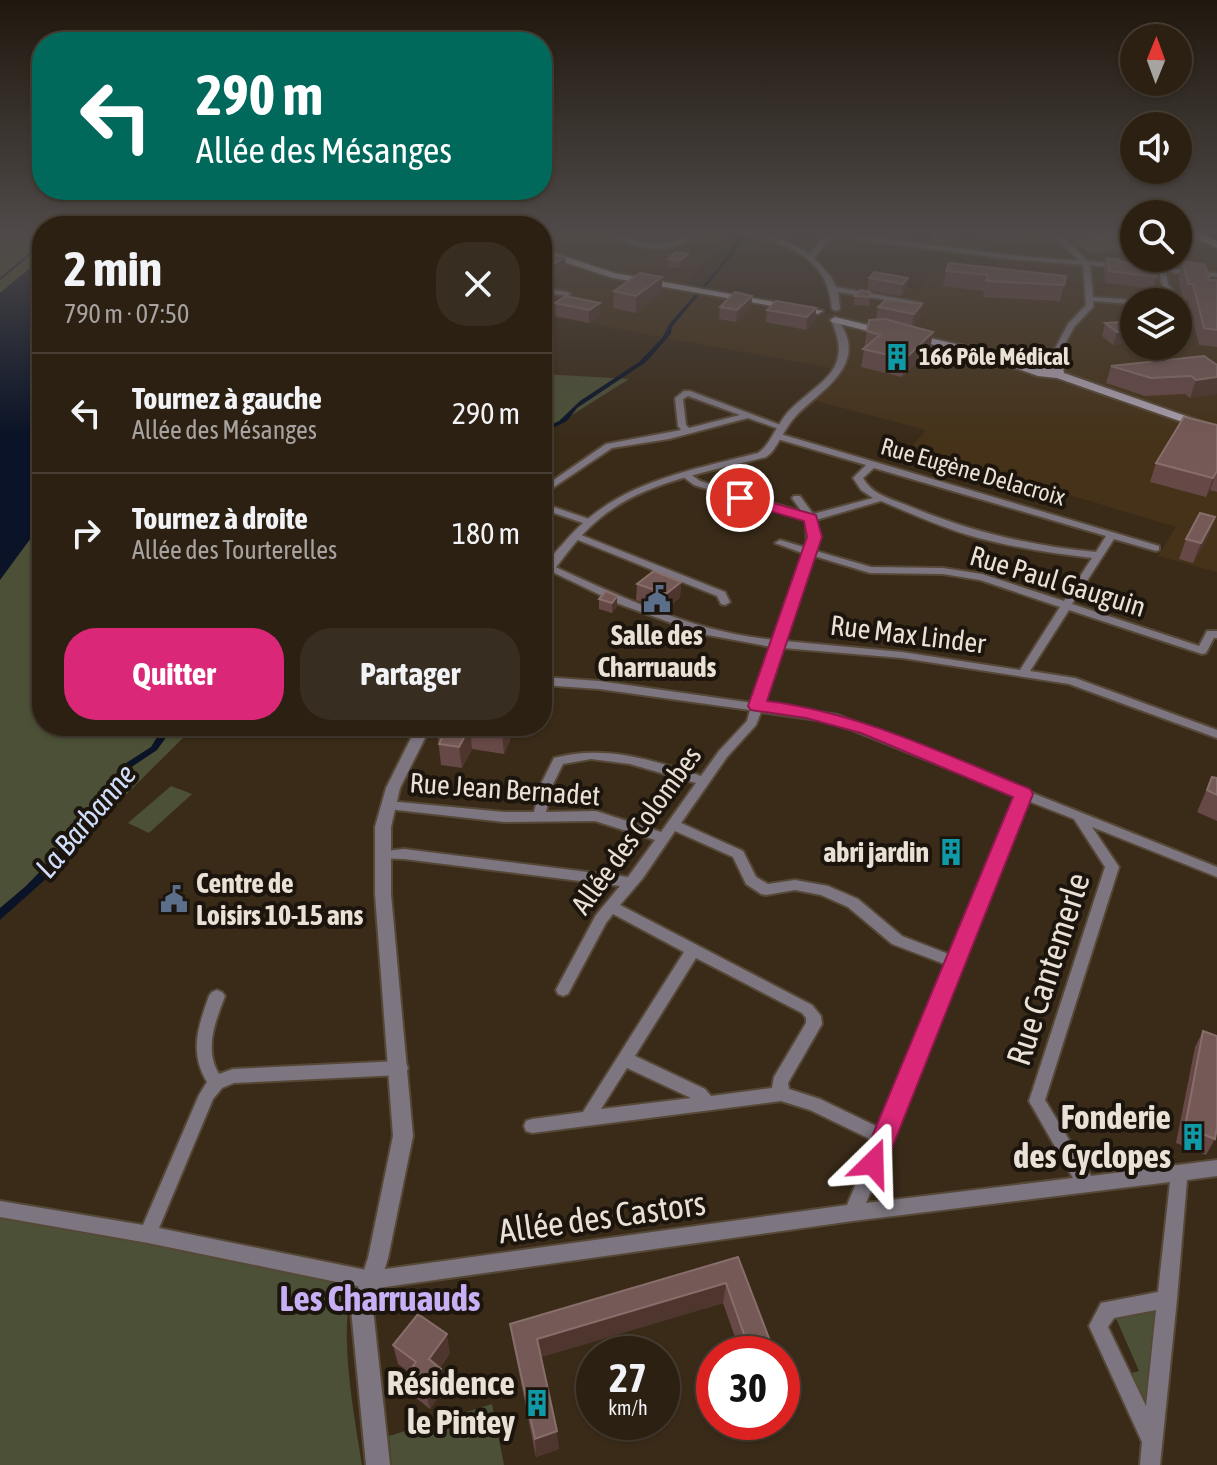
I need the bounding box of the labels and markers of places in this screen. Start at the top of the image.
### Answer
building icon: 166 Pôle Médical [882,342,912,372]
place label: 166 Pôle Médical [919,343,1070,370]
pin [706,464,774,532]
public building icon: Salle des Charruauds [642,584,672,614]
place label: Salle des Charruauds [598,619,717,683]
place label: abri jardin [823,836,929,868]
building icon: abri jardin [936,837,966,867]
place label: Centre de Loisirs 10-15 ans [196,867,363,931]
public building icon: Centre de Loisirs 10-15 ans [159,884,189,914]
place label: Fonderie des Cyclopes [1013,1097,1171,1175]
building icon: Fonderie des Cyclopes [1178,1122,1208,1152]
place label: Résidence le Pintey [387,1363,515,1441]
building icon: Résidence le Pintey [522,1388,552,1418]

